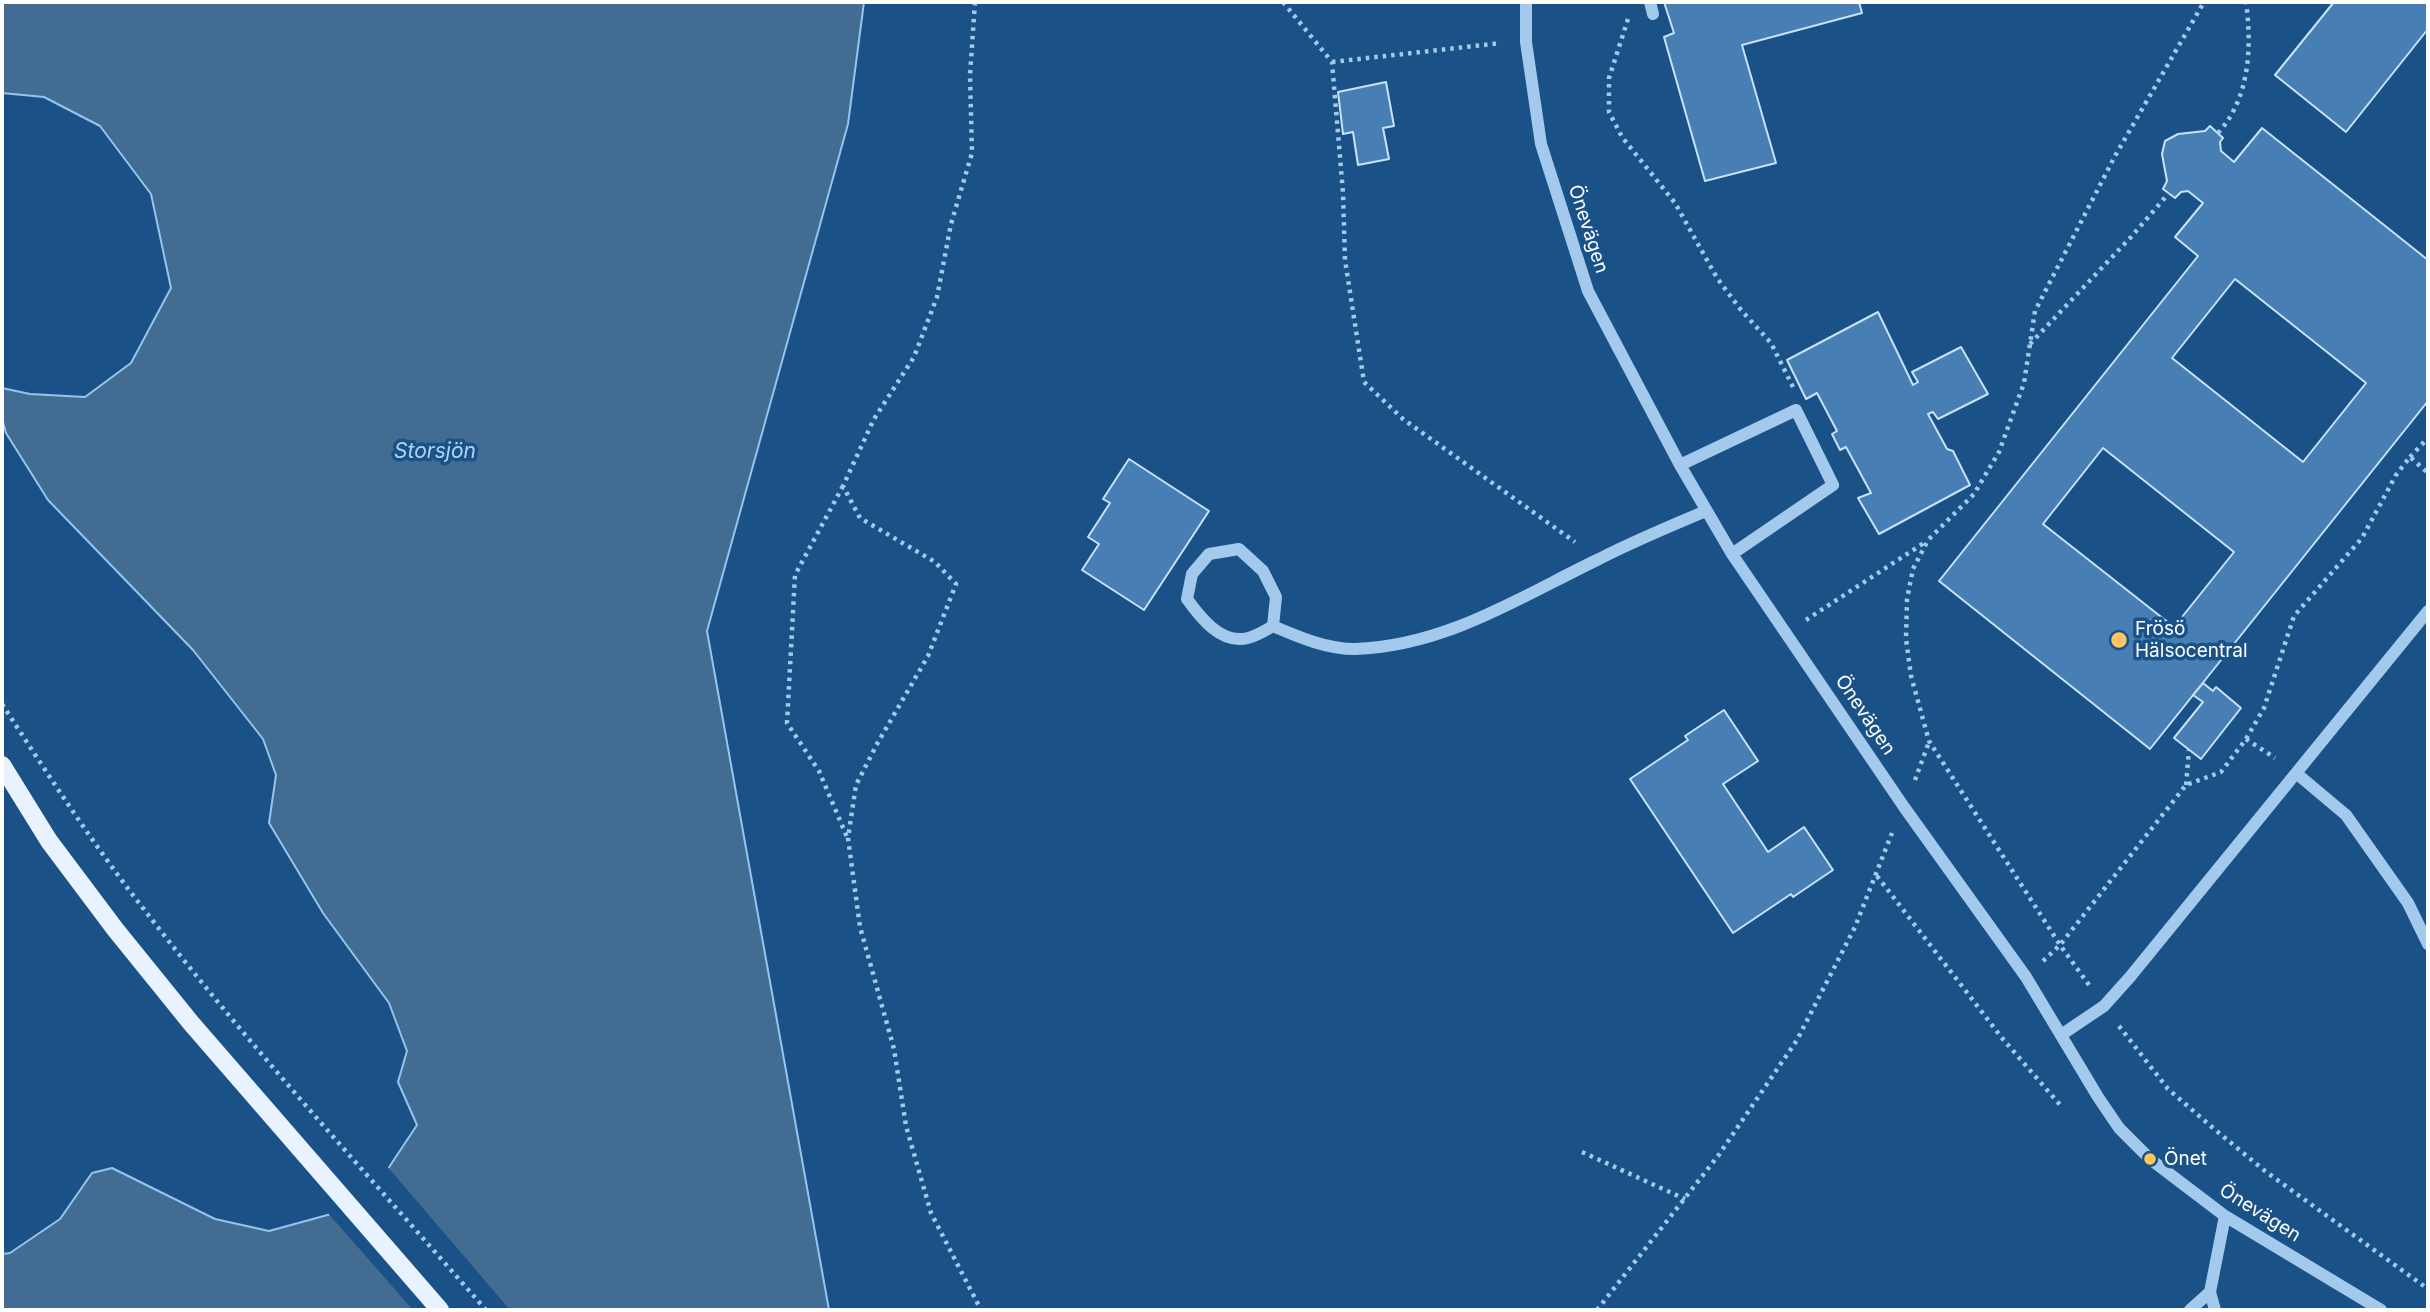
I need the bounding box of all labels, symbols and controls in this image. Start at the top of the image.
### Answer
street label: Önevägen [1563,182,1613,276]
water label: Storsjön [394,439,476,465]
place label: Frösö Hälsocentral [2135,618,2248,662]
marker: Frösö Hälsocentral [2109,630,2129,650]
street label: Önevägen [1830,671,1900,759]
place label: Önet [2164,1148,2207,1170]
marker: Önet [2142,1151,2158,1167]
street label: Önevägen [2215,1179,2305,1247]

